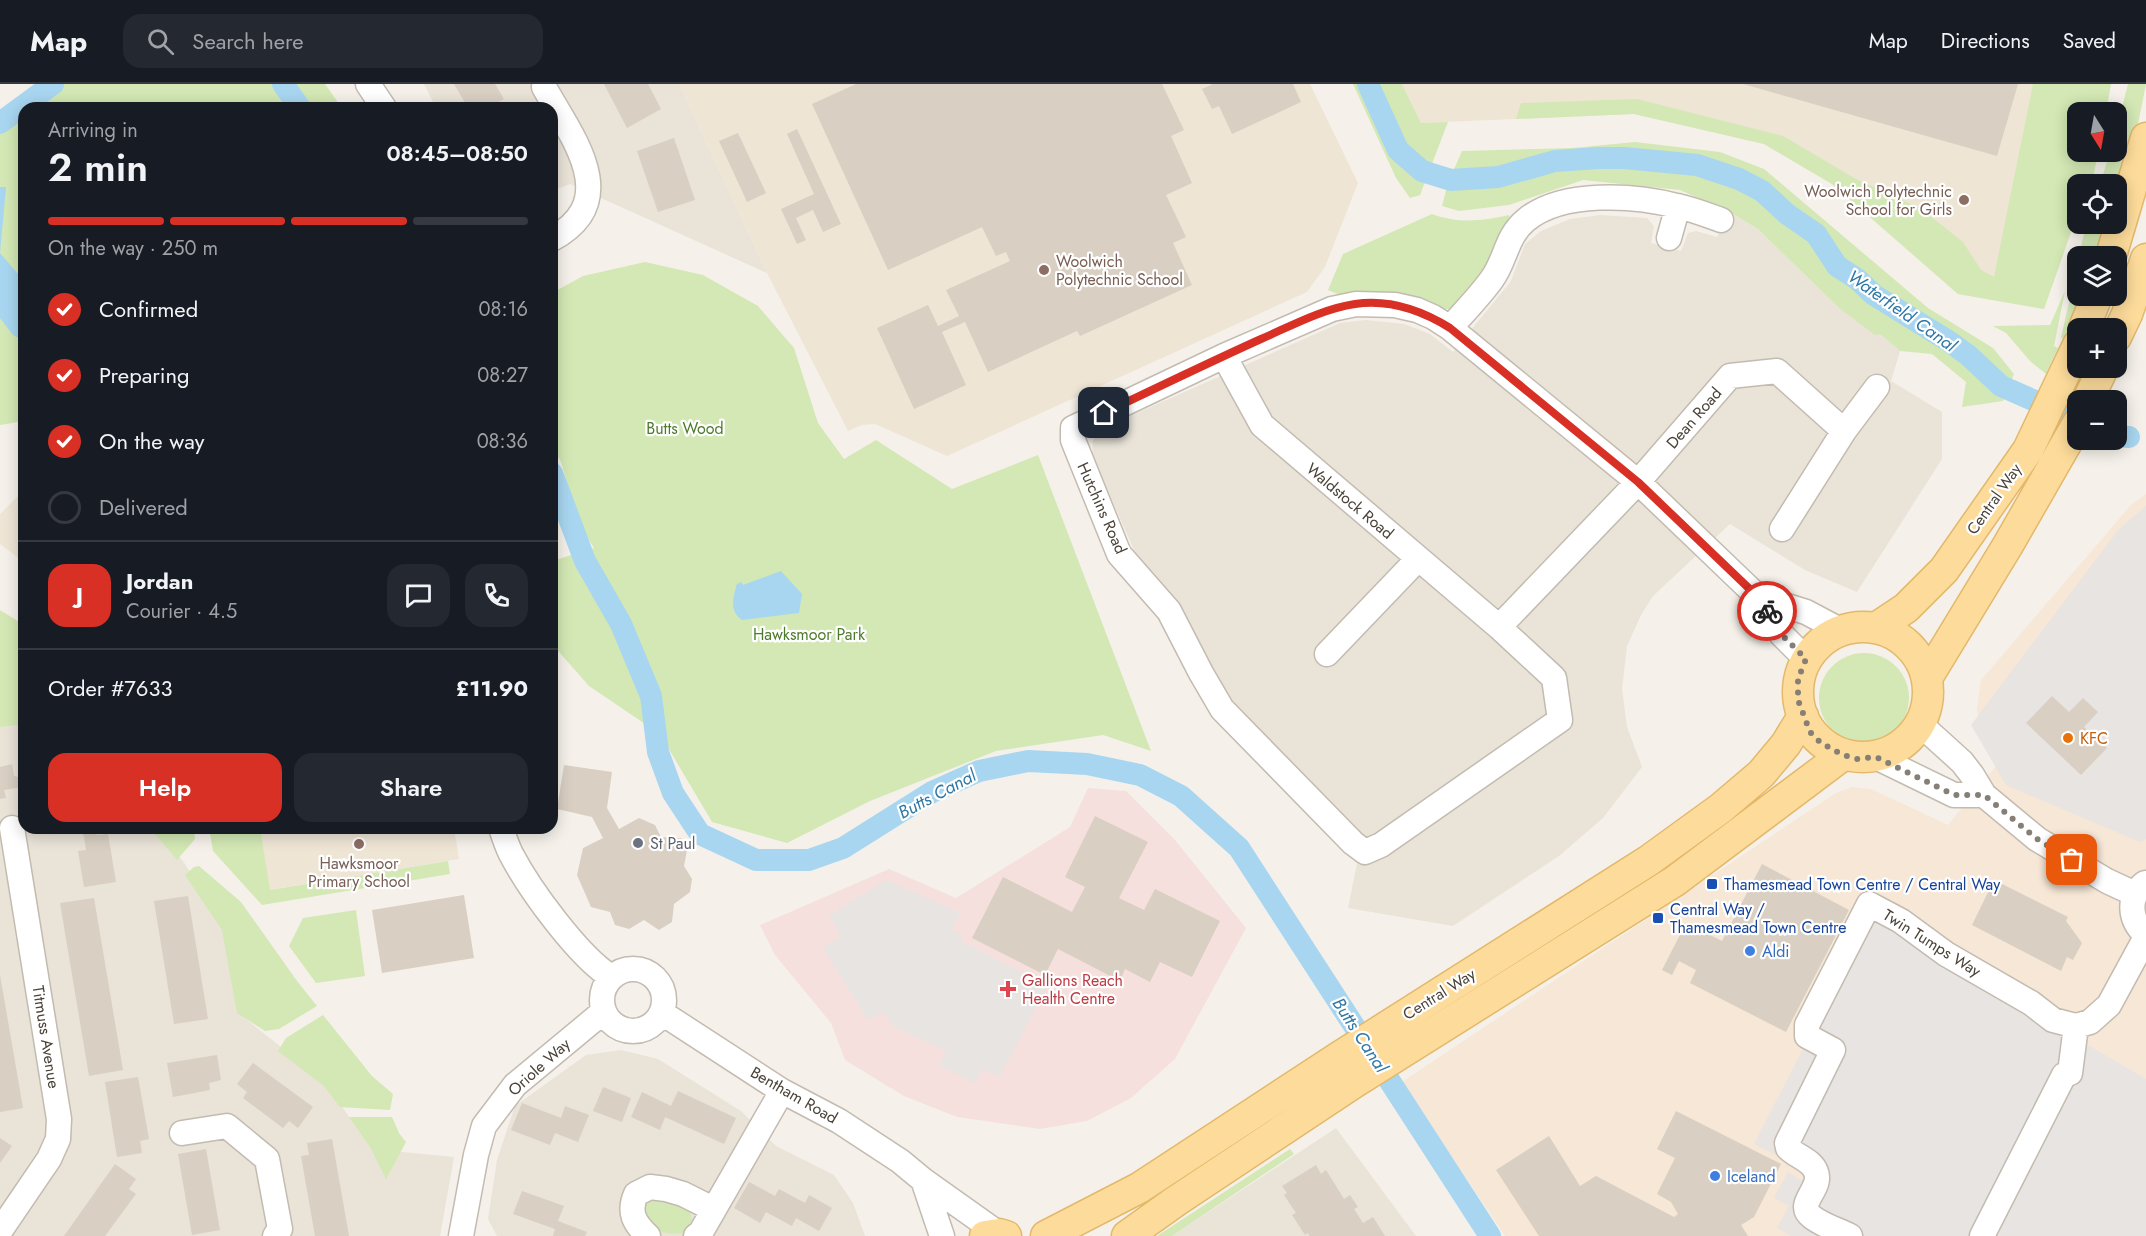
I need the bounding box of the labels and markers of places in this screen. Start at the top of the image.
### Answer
place label: Woolwich Polytechnic School for Girls [1804,180,1952,221]
marker: Woolwich Polytechnic School for Girls [1957,193,1971,207]
place label: Woolwich Polytechnic School [1056,250,1183,291]
marker: Woolwich Polytechnic School [1037,263,1051,277]
pin [1078,387,1129,438]
place label: KFC [2080,727,2108,750]
marker: KFC [2061,731,2075,745]
place label: St Paul [650,832,695,855]
pin [2046,834,2097,885]
marker: St Paul [631,836,645,850]
marker: Hawksmoor Primary School [352,837,366,851]
place label: Hawksmoor Primary School [308,852,410,893]
place label: Thamesmead Town Centre / Central Way [1724,873,2001,896]
marker: Thamesmead Town Centre / Central Way [1705,877,1719,891]
place label: Central Way / Thamesmead Town Centre [1670,898,1846,939]
marker: Central Way / Thamesmead Town Centre [1651,911,1665,925]
place label: Aldi [1762,940,1790,963]
marker: Aldi [1743,944,1757,958]
place label: Gallions Reach Health Centre [1022,969,1123,1010]
marker: Gallions Reach Health Centre [999,980,1017,998]
place label: Iceland [1727,1165,1776,1188]
marker: Iceland [1708,1169,1722,1183]

